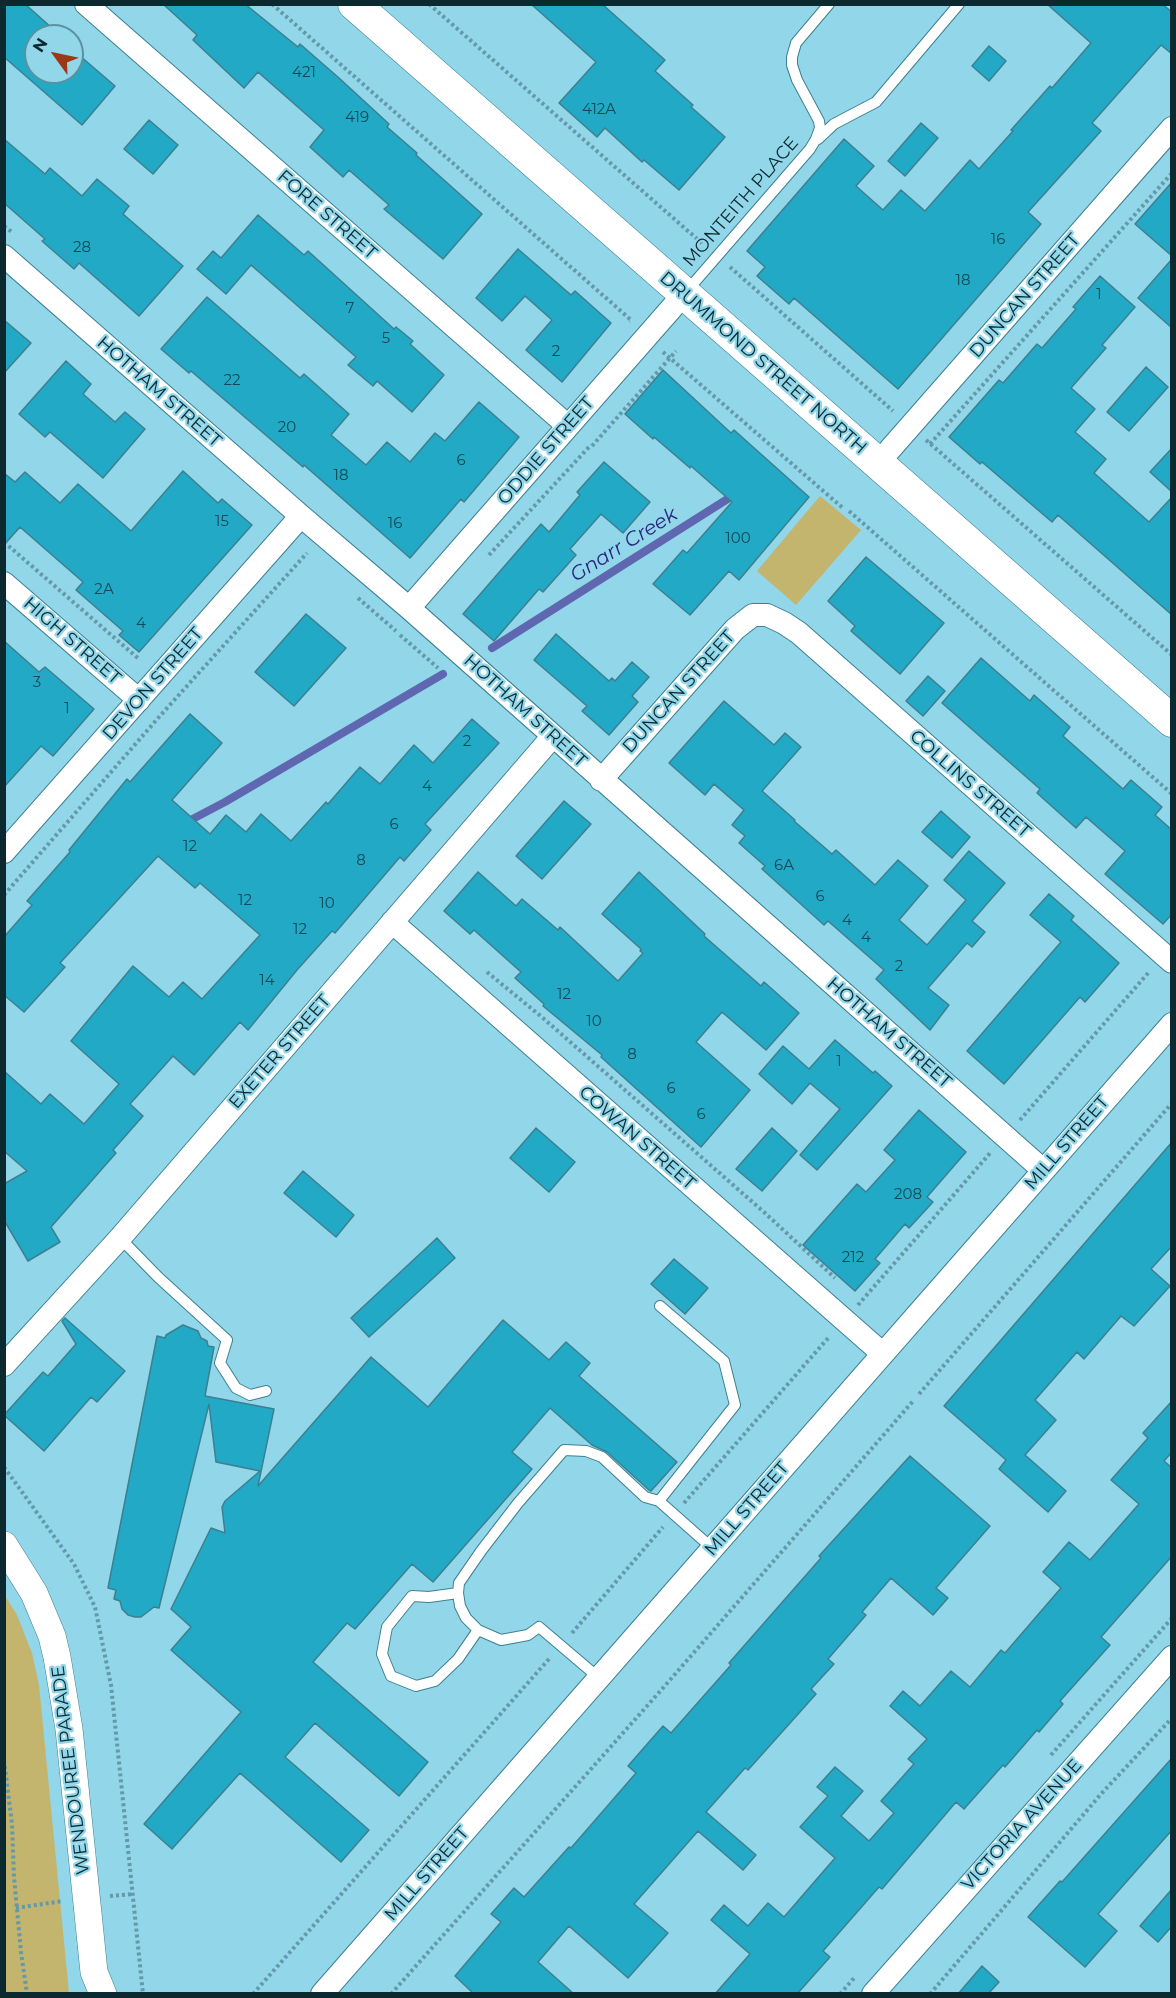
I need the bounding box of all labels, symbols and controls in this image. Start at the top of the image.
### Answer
north arrow [24,24,84,84]
text: N [29,34,52,56]
house number: 421 [292,64,316,82]
house number: 412A [582,101,616,119]
house number: 419 [345,109,369,127]
street label: MONTEITH PLACE [679,133,803,271]
street label: FORE STREET [273,166,381,264]
street label: DUNCAN STREET [965,230,1085,362]
house number: 16 [991,231,1005,249]
house number: 28 [73,239,91,257]
street label: DRUMMOND STREET NORTH [655,267,871,459]
house number: 18 [956,272,970,290]
house number: 1 [1096,286,1102,304]
house number: 7 [346,300,354,318]
house number: 5 [382,330,390,348]
street label: HOTHAM STREET [92,332,226,452]
house number: 2 [552,343,560,361]
house number: 22 [223,372,241,390]
street label: ODDIE STREET [493,393,599,509]
house number: 20 [278,419,296,437]
house number: 6 [456,452,466,470]
house number: 18 [334,467,348,485]
water label: Gnarr Creek [566,503,682,587]
house number: 15 [215,513,229,531]
house number: 16 [388,515,402,533]
house number: 100 [725,530,751,548]
house number: 2A [94,581,114,599]
street label: HIGH STREET [19,593,125,689]
house number: 4 [136,615,146,633]
street label: DEVON STREET [98,623,208,745]
street label: DUNCAN STREET [618,626,740,758]
street label: HOTHAM STREET [459,650,591,772]
house number: 3 [33,674,41,692]
house number: 1 [64,700,70,718]
street label: COLLINS STREET [905,726,1035,842]
house number: 2 [463,733,471,751]
house number: 4 [422,778,432,796]
house number: 6 [389,816,399,834]
house number: 12 [183,838,197,856]
house number: 8 [356,852,366,870]
house number: 6A [774,857,794,875]
house number: 6 [815,888,825,906]
house number: 12 [238,892,252,910]
house number: 10 [319,895,335,913]
house number: 4 [842,912,852,930]
house number: 12 [293,921,307,939]
house number: 4 [861,929,871,947]
house number: 2 [895,958,903,976]
house number: 14 [259,972,275,990]
street label: HOTHAM STREET [822,973,956,1093]
house number: 12 [557,986,571,1004]
street label: EXETER STREET [225,991,335,1113]
house number: 10 [586,1013,602,1031]
house number: 8 [627,1046,637,1064]
house number: 1 [836,1053,842,1071]
house number: 6 [666,1080,676,1098]
street label: COWAN STREET [574,1082,700,1194]
street label: MILL STREET [1020,1092,1114,1194]
house number: 6 [696,1106,706,1124]
house number: 208 [894,1186,922,1204]
house number: 212 [842,1249,864,1267]
street label: MILL STREET [700,1458,794,1560]
street label: WENDOUREE PARADE [47,1664,95,1876]
street label: VICTORIA AVENUE [957,1755,1087,1895]
street label: MILL STREET [380,1823,474,1925]

